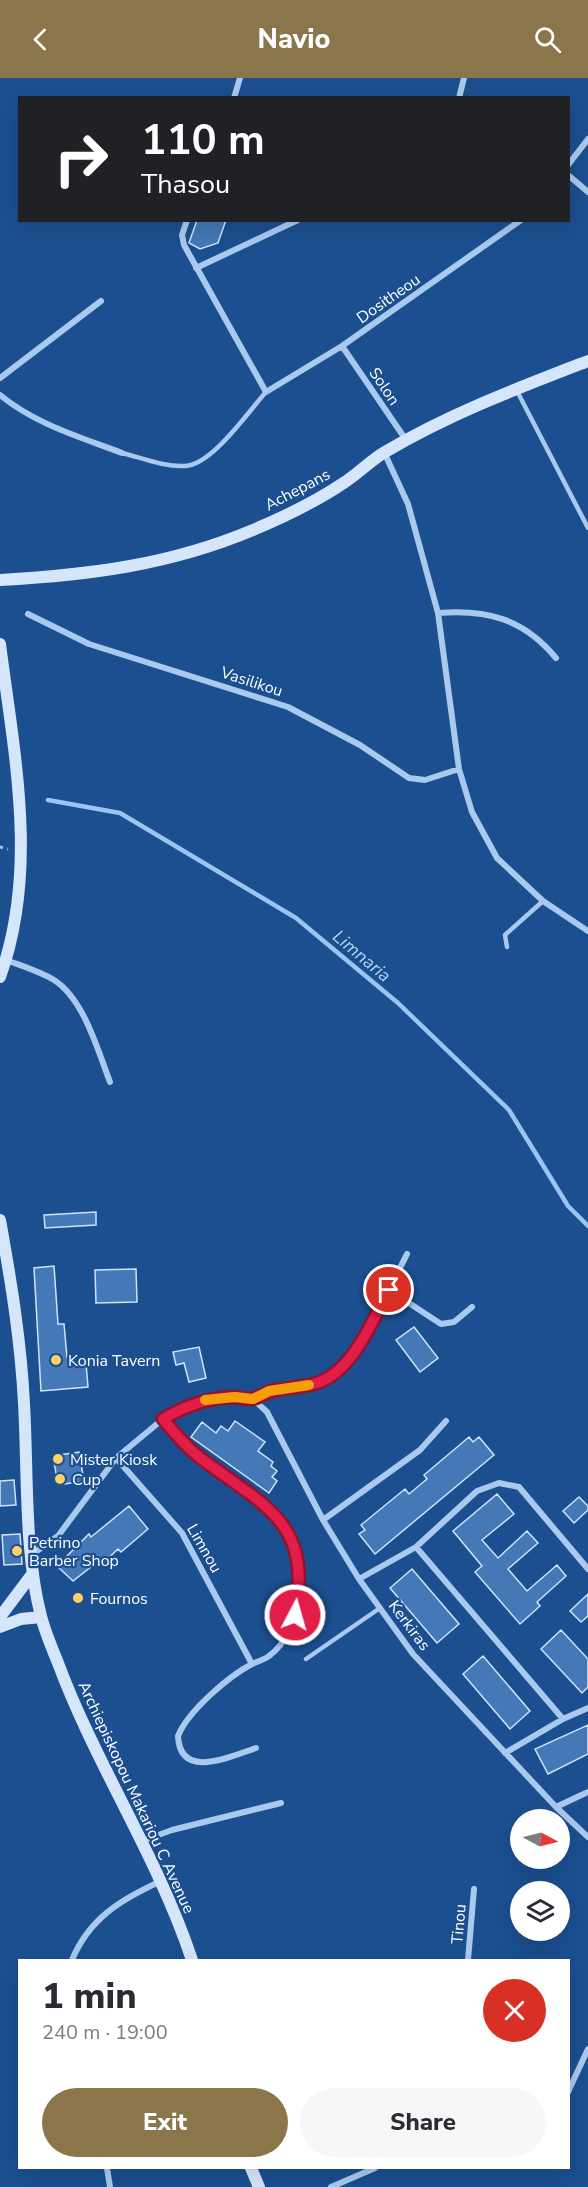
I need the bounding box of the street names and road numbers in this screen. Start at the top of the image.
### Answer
street label: Dositheou [352,269,425,329]
street label: Solon [363,363,405,410]
street label: Achepans [261,463,334,516]
street label: Vasilikou [217,661,286,702]
street label: Limnou [181,1520,227,1577]
street label: Kerkiras [383,1596,435,1655]
street label: Archiepiskopou Makariou C Avenue [72,1678,200,1917]
street label: Tinou [446,1903,472,1945]

